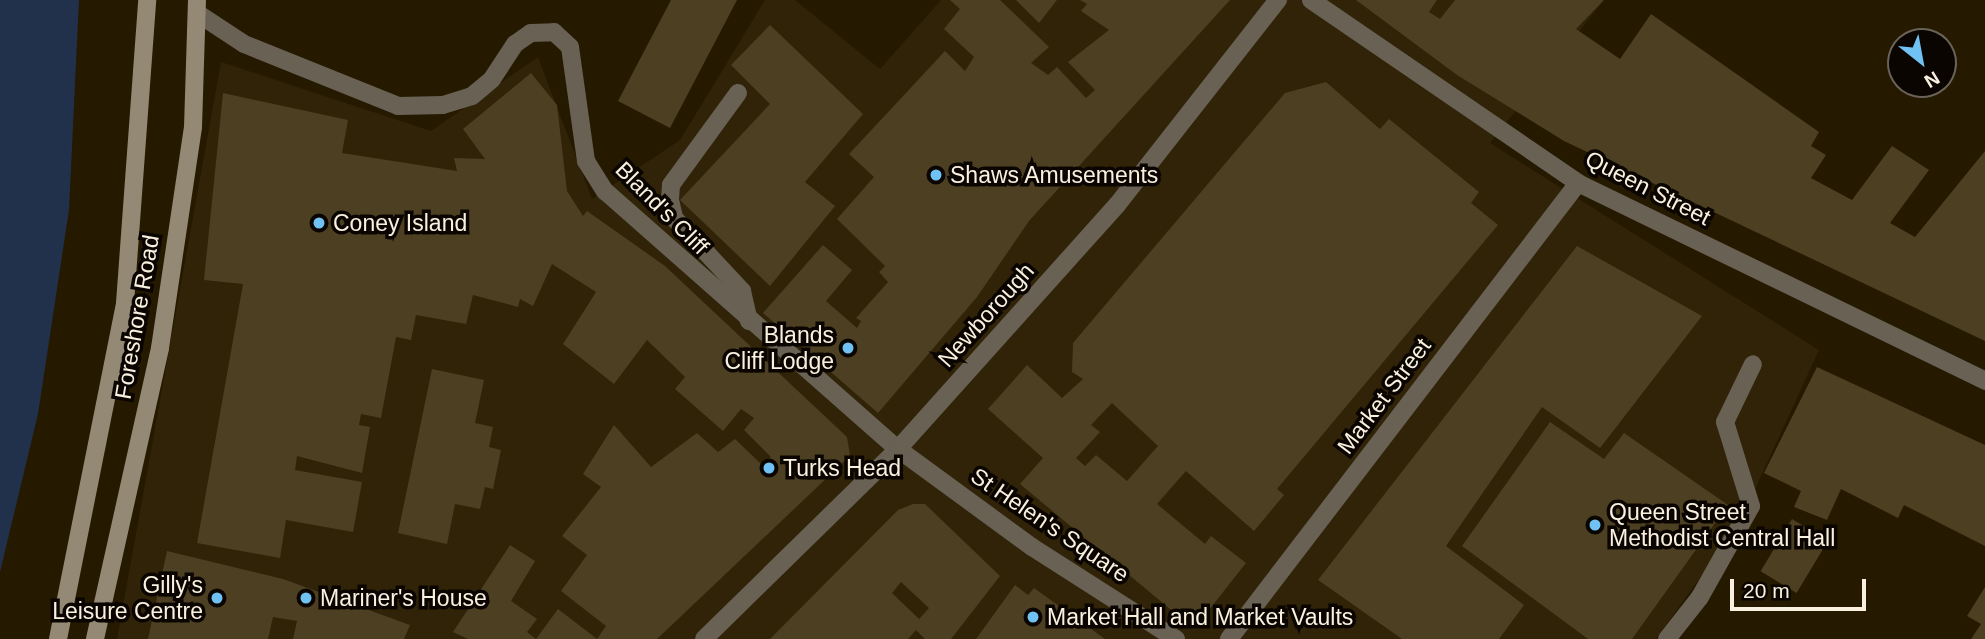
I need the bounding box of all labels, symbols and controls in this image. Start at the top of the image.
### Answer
north arrow [1887,28,1957,98]
text: N [1921,67,1943,92]
street label: Queen Street [1581,145,1715,231]
street label: Bland's Cliff [610,156,714,260]
place label: Shaws Amusements [950,161,1160,189]
marker: Shaws Amusements [928,167,944,183]
place label: Coney Island [333,209,467,237]
marker: Coney Island [311,215,327,231]
street label: Foreshore Road [109,233,165,401]
street label: Newborough [932,257,1040,373]
place label: Blands Cliff Lodge [724,321,834,375]
street label: Market Street [1331,333,1437,459]
marker: Blands Cliff Lodge [840,340,856,356]
place label: Turks Head [783,454,901,482]
marker: Turks Head [761,460,777,476]
street label: St Helen's Square [966,462,1134,588]
place label: Queen Street Methodist Central Hall [1609,498,1835,552]
marker: Queen Street Methodist Central Hall [1587,517,1603,533]
scale bar [1733,566,1870,610]
place label: Gilly's Leisure Centre [52,571,203,625]
text: 20 m [1743,579,1790,602]
place label: Mariner's House [320,584,487,612]
marker: Gilly's Leisure Centre [209,590,225,606]
marker: Mariner's House [298,590,314,606]
place label: Market Hall and Market Vaults [1047,603,1353,631]
marker: Market Hall and Market Vaults [1025,609,1041,625]

